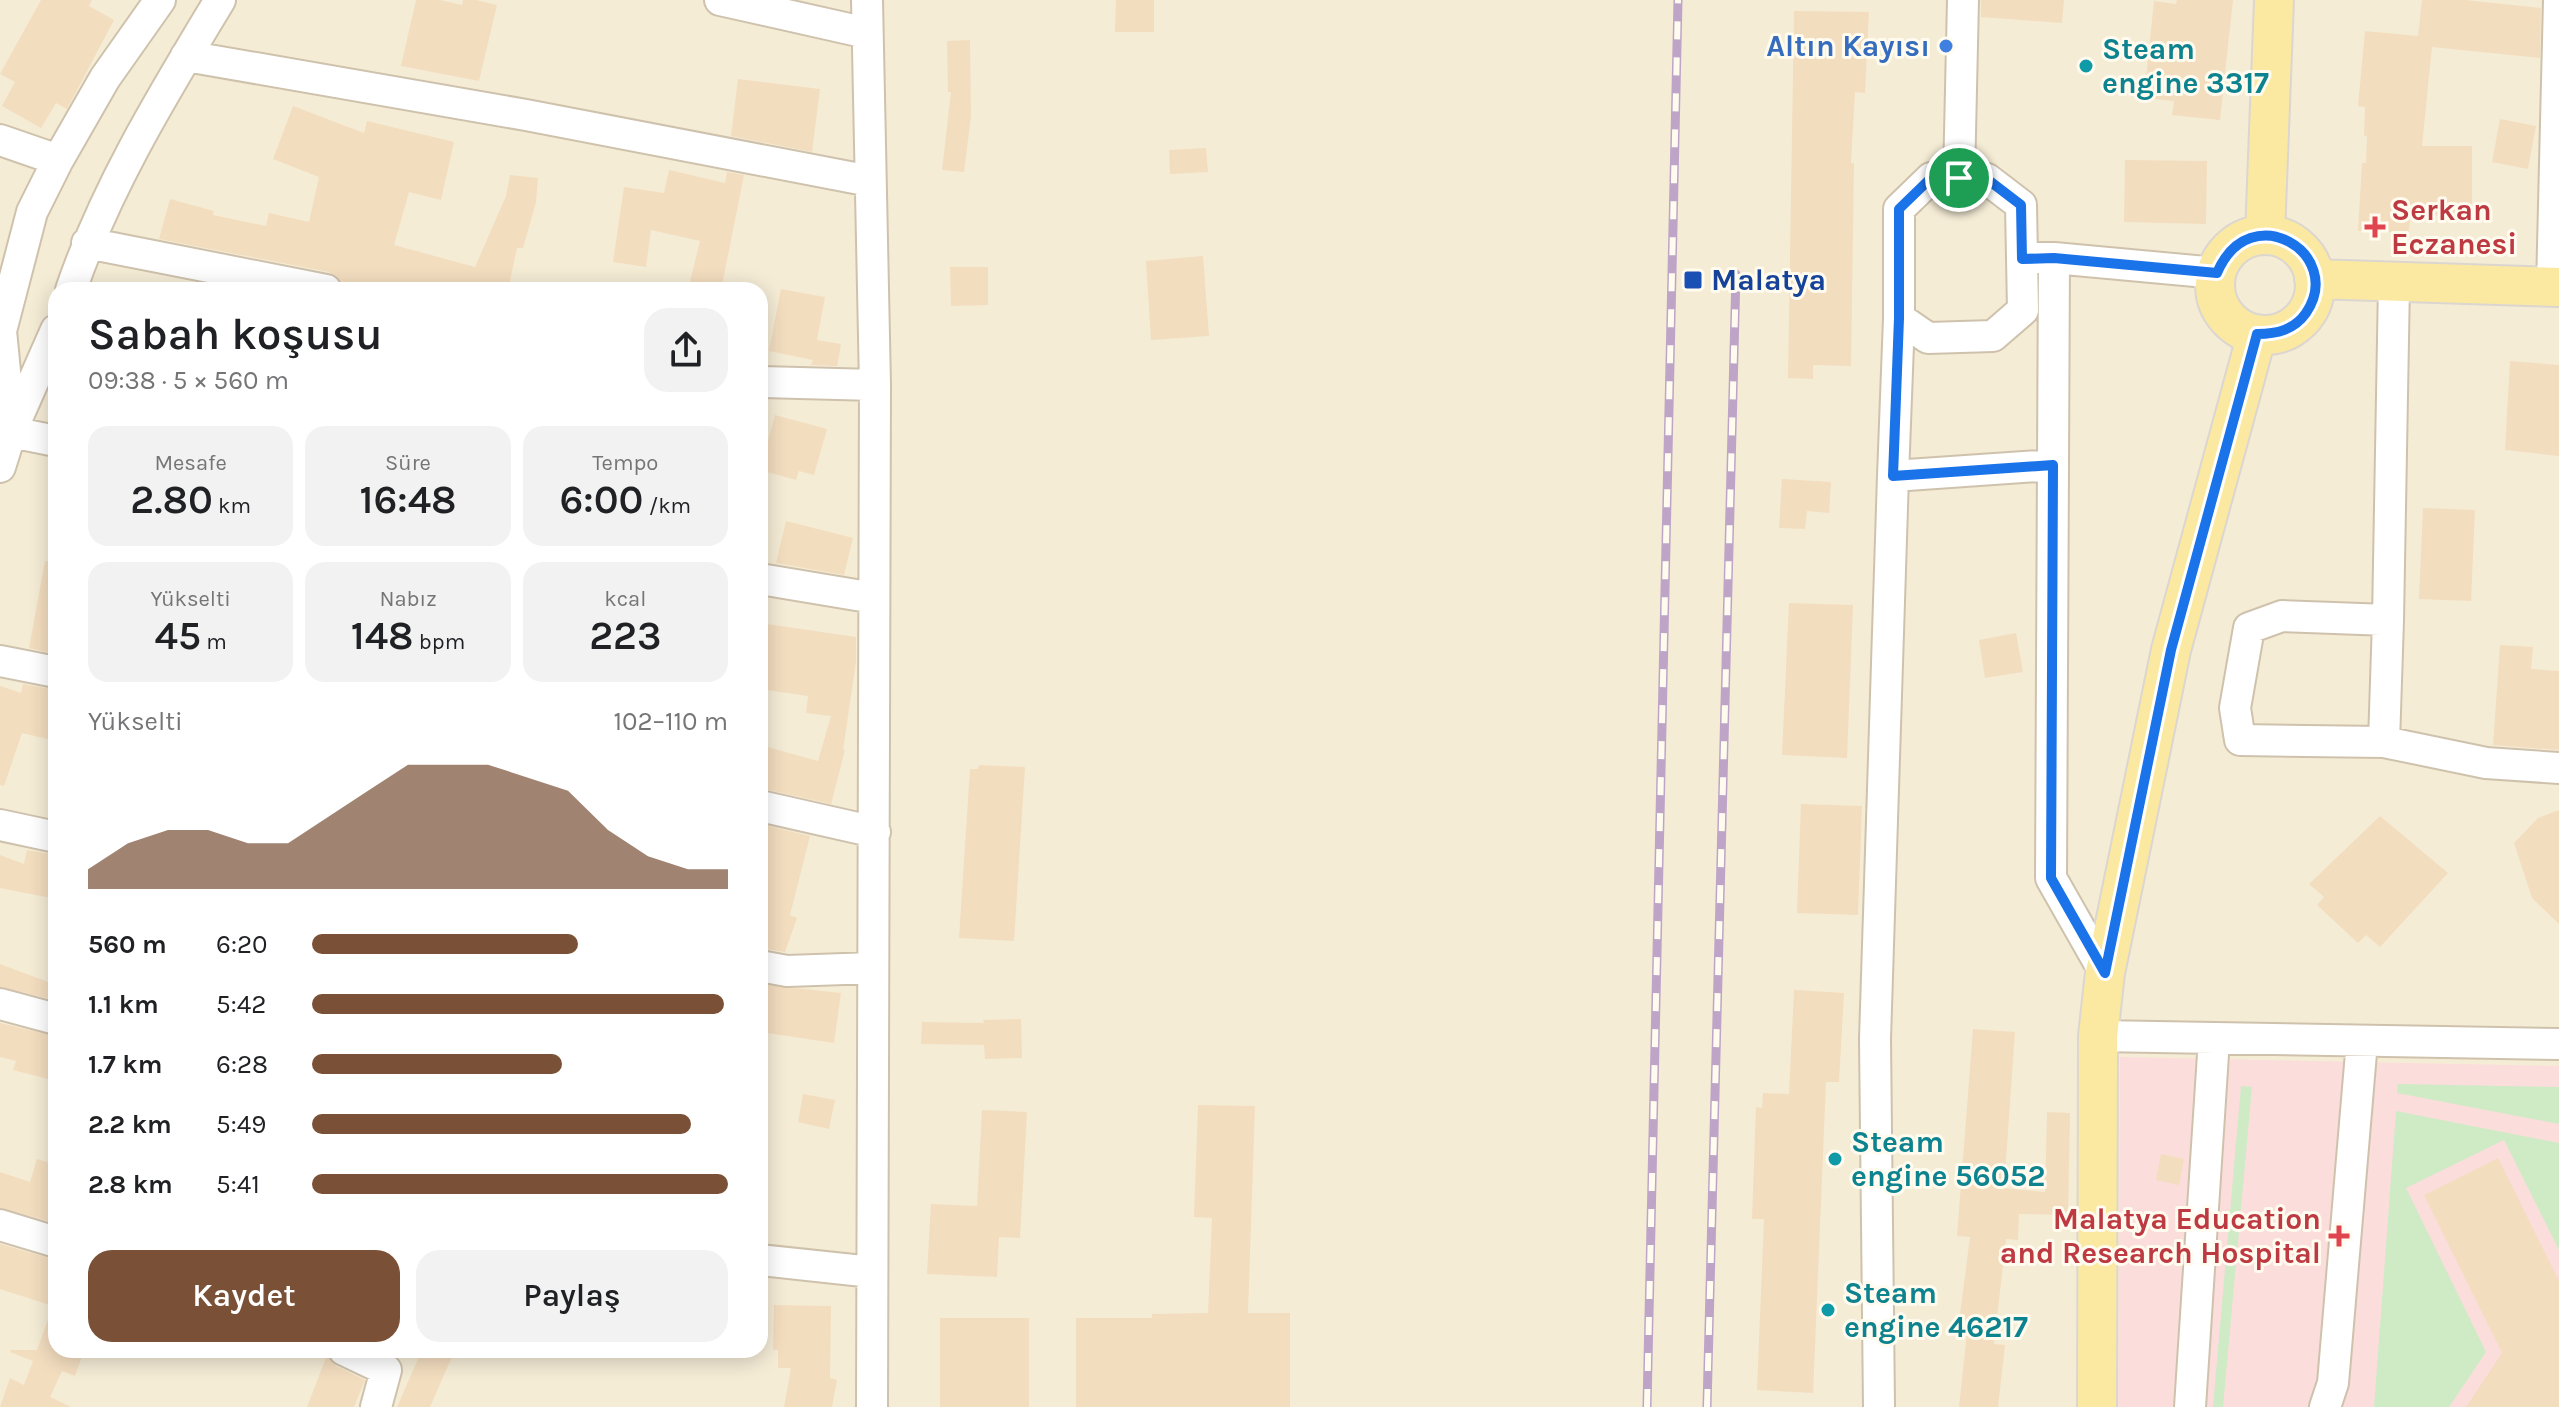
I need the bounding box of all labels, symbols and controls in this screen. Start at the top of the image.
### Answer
place label: Altın Kayısı [1766,28,1930,64]
place label: Steam engine 3317 [2102,31,2269,101]
marker: Altın Kayısı [1937,37,1955,55]
marker: Steam engine 3317 [2077,57,2095,75]
pin [1925,144,1993,212]
icon: arrive [1937,156,1981,200]
place label: Serkan Eczanesi [2391,192,2517,262]
marker: Serkan Eczanesi [2366,218,2384,236]
place label: Malatya [1711,262,1826,298]
marker: Malatya [1682,269,1704,291]
button: share [644,308,728,392]
text: Sabah koşusu [88,309,383,360]
text: 09:38 · 5 × 560 m [88,365,289,396]
text: Mesafe [154,450,227,476]
text: Süre [385,450,431,476]
text: Tempo [592,450,658,476]
text: 2.80 [130,476,213,523]
text: 16:48 [359,476,457,523]
text: 6:00 [559,476,643,523]
text: km [213,493,251,519]
text: /km [643,493,691,519]
text: Yükselti [151,586,231,612]
text: Nabız [379,586,437,612]
text: kcal [604,586,646,612]
text: 45 [155,612,201,659]
text: 148 [351,612,414,659]
text: 223 [589,612,662,659]
text: m [201,629,227,655]
text: bpm [414,629,465,655]
text: Yükselti [88,706,183,737]
text: 102–110 m [614,706,728,737]
text: 560 m [88,929,167,960]
text: 6:20 [216,929,267,960]
text: 1.1 km [88,989,159,1020]
text: 5:42 [216,989,266,1020]
text: 1.7 km [88,1049,162,1080]
text: 6:28 [216,1049,268,1080]
text: 2.2 km [88,1109,172,1140]
text: 5:49 [216,1109,266,1140]
place label: Steam engine 56052 [1851,1124,2045,1194]
marker: Steam engine 56052 [1826,1150,1844,1168]
text: 2.8 km [88,1169,173,1200]
text: 5:41 [216,1169,260,1200]
place label: Malatya Education and Research Hospital [2000,1201,2321,1271]
marker: Malatya Education and Research Hospital [2328,1225,2350,1247]
button: Kaydet [88,1250,400,1342]
button: Paylaş [416,1250,728,1342]
place label: Steam engine 46217 [1844,1275,2028,1345]
marker: Steam engine 46217 [1819,1301,1837,1319]

